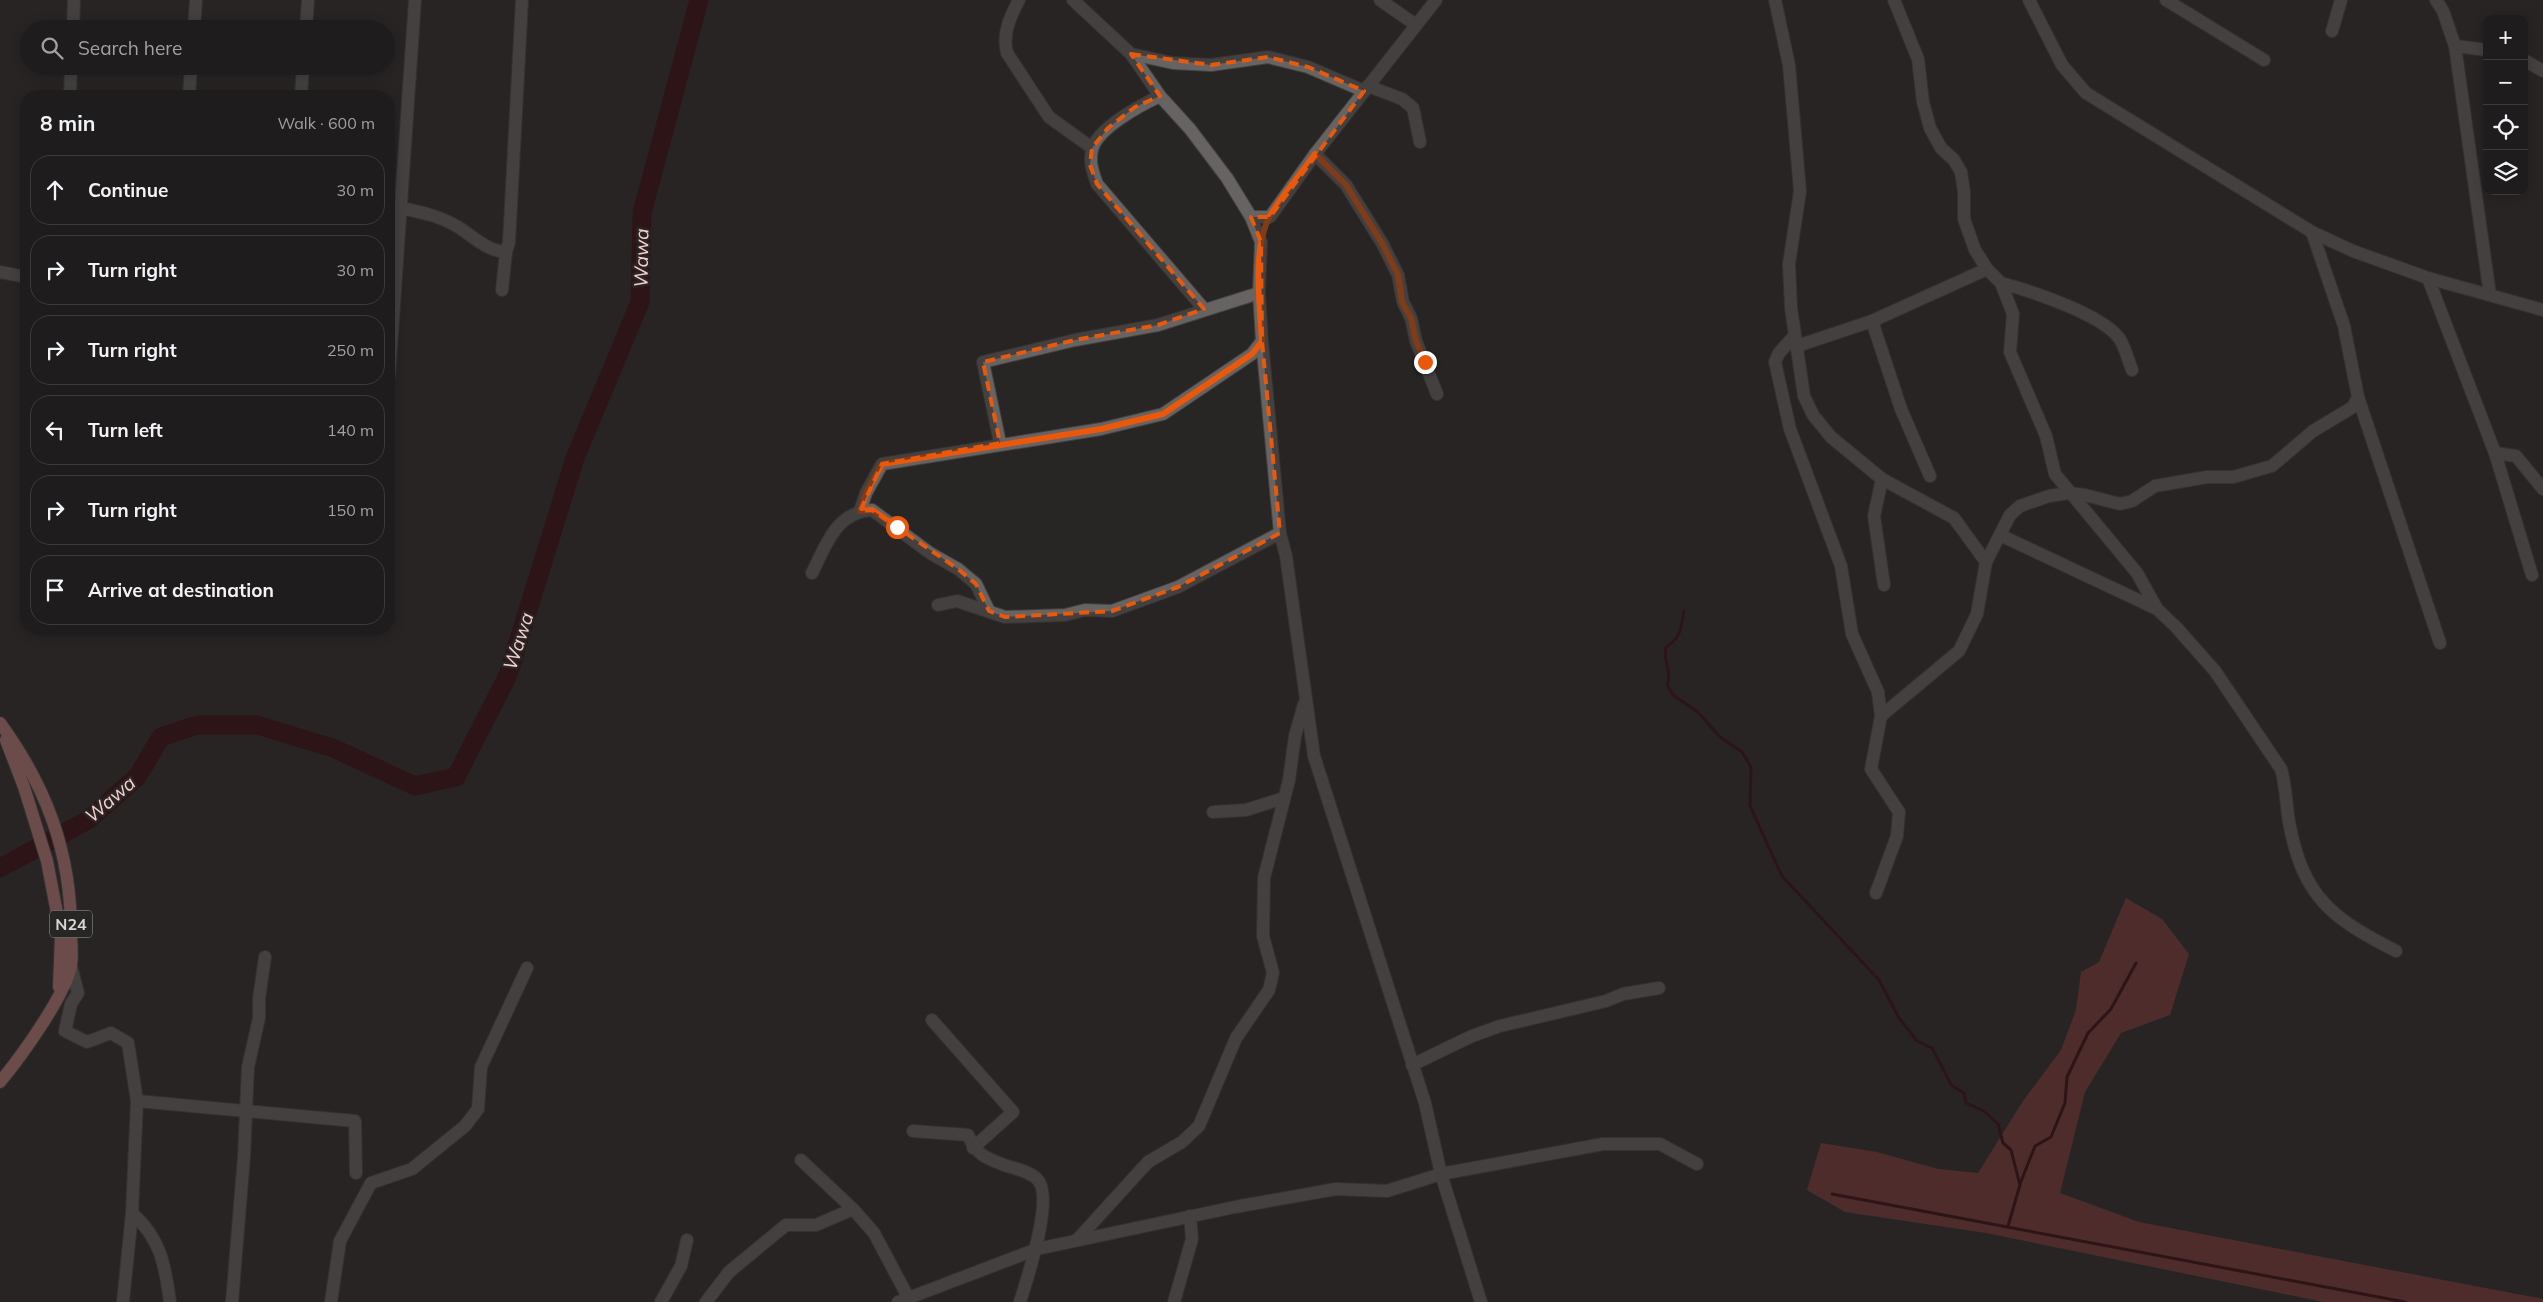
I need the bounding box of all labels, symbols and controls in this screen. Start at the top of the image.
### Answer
map controls [2483,15,2528,195]
button: + [2483,15,2528,60]
search box [20,20,395,75]
icon: search [38,34,66,62]
text: Search here [78,36,182,60]
button: − [2483,60,2528,105]
button: locate [2483,105,2528,150]
text: 8 min [40,110,95,136]
text: Walk · 600 m [277,113,375,133]
button: layers [2483,150,2528,195]
icon: ahead [41,176,69,204]
text: Continue [88,178,168,202]
text: 30 m [337,180,374,200]
water label: Wawa [628,228,654,288]
icon: right [41,256,69,284]
text: Turn right [88,258,177,282]
text: 30 m [337,260,374,280]
icon: right [41,336,69,364]
text: Turn right [88,338,177,362]
text: 250 m [327,340,374,360]
route end [1414,351,1437,374]
icon: left [41,416,69,444]
text: Turn left [88,418,163,442]
text: 140 m [327,420,374,440]
icon: right [41,496,69,524]
text: Turn right [88,498,177,522]
text: 150 m [327,500,374,520]
route start [886,516,909,539]
icon: arrive [41,576,69,604]
text: Arrive at destination [88,578,274,602]
water label: Wawa [497,609,539,673]
water label: Wawa [80,771,140,827]
road number: N24 [50,911,92,938]

